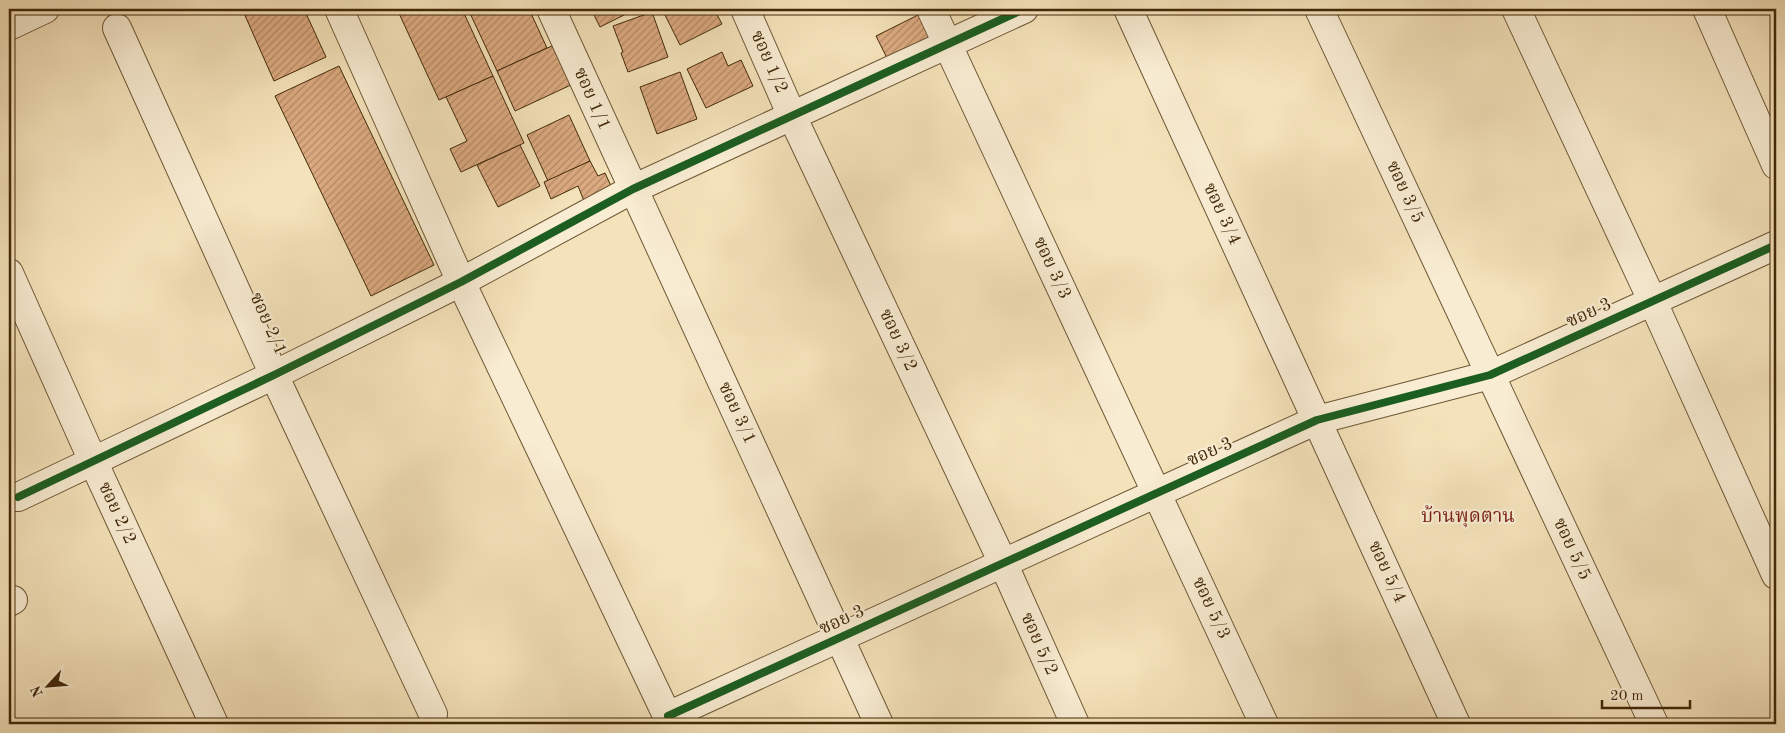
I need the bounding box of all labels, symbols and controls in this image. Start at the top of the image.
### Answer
street label: ซอย 1/2 [747,28,791,96]
street label: ซอย 1/1 [570,65,614,133]
street label: ซอย 3/5 [1383,158,1427,226]
street label: ซอย 3/4 [1200,180,1244,248]
street label: ซอย 3/3 [1030,234,1074,302]
street label: ซอย 2/1 [246,290,290,358]
street label: ซอย 3 [1564,295,1614,331]
street label: ซอย 3/2 [876,306,920,374]
street label: ซอย 3/1 [715,379,759,447]
street label: ซอย 3 [1185,434,1235,470]
street label: ซอย 2/2 [95,479,139,547]
district label: บ้านพุดตาน [1421,505,1515,528]
street label: ซอย 5/5 [1550,515,1594,583]
street label: ซอย 5/4 [1365,538,1409,606]
street label: ซอย 5/3 [1189,574,1233,642]
street label: ซอย 3 [817,602,867,638]
street label: ซอย 5/2 [1017,610,1061,678]
north arrow [22,660,72,710]
scale bar [1602,678,1690,710]
text: N [28,683,46,699]
text: 20 m [1610,689,1644,704]

